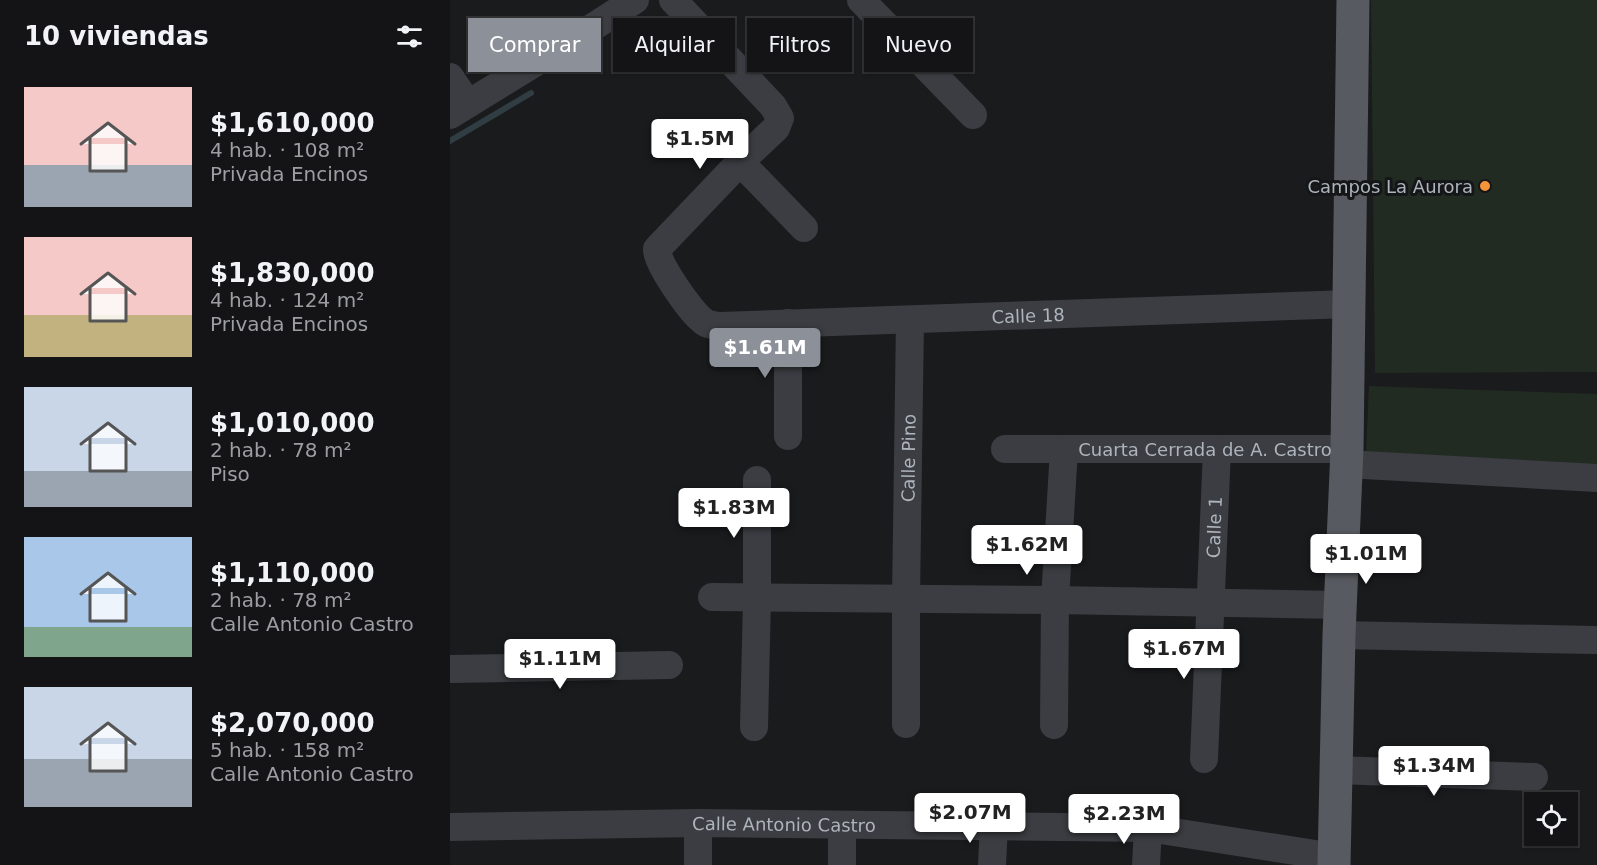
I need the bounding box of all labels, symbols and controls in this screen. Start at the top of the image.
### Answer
chip: Comprar [468,18,601,72]
chip: Alquilar [613,18,735,72]
chip: Filtros [747,18,852,72]
chip: Nuevo [864,18,973,72]
icon: filters [393,20,426,53]
text: 10 viviendas [24,21,209,51]
text: $1,610,000 [210,108,374,138]
icon: home [72,111,144,183]
pin: $1.5M [658,119,742,170]
text: $1.5M [665,126,735,150]
text: 4 hab. · 108 m² [210,138,364,162]
text: Privada Encinos [210,162,368,186]
place label: Campos La Aurora [1307,176,1473,197]
marker: Campos La Aurora [1478,179,1492,193]
text: $1,830,000 [210,258,374,288]
icon: home [72,261,144,333]
text: 4 hab. · 124 m² [210,288,364,312]
street label: Calle 18 [991,303,1065,327]
text: Privada Encinos [210,312,368,336]
pin: $1.61M [716,328,814,379]
text: $1.61M [723,335,807,359]
text: $1,010,000 [210,408,374,438]
icon: home [72,411,144,483]
street label: Calle Pino [897,414,919,502]
text: 2 hab. · 78 m² [210,438,351,462]
street label: Cuarta Cerrada de A. Castro [1078,439,1332,460]
text: Piso [210,462,250,486]
pin: $1.83M [685,488,783,539]
text: $1.83M [692,495,776,519]
street label: Calle 1 [1202,496,1226,559]
pin: $1.62M [978,525,1076,576]
text: $1.62M [985,532,1069,556]
pin: $1.01M [1317,534,1415,585]
text: $1.01M [1324,541,1408,565]
text: $1,110,000 [210,558,374,588]
icon: home [72,561,144,633]
text: 2 hab. · 78 m² [210,588,351,612]
text: Calle Antonio Castro [210,612,414,636]
pin: $1.67M [1135,629,1233,680]
text: $1.67M [1142,636,1226,660]
pin: $1.11M [511,639,609,690]
text: $1.11M [518,646,602,670]
text: $2,070,000 [210,708,374,738]
icon: home [72,711,144,783]
text: 5 hab. · 158 m² [210,738,364,762]
pin: $1.34M [1385,746,1483,797]
text: $1.34M [1392,753,1476,777]
text: Calle Antonio Castro [210,762,414,786]
map controls [1524,792,1578,846]
button: locate [1524,792,1578,846]
pin: $2.07M [921,793,1019,844]
pin: $2.23M [1075,794,1173,845]
text: $2.07M [928,800,1012,824]
text: $2.23M [1082,801,1166,825]
street label: Calle Antonio Castro [692,812,876,835]

